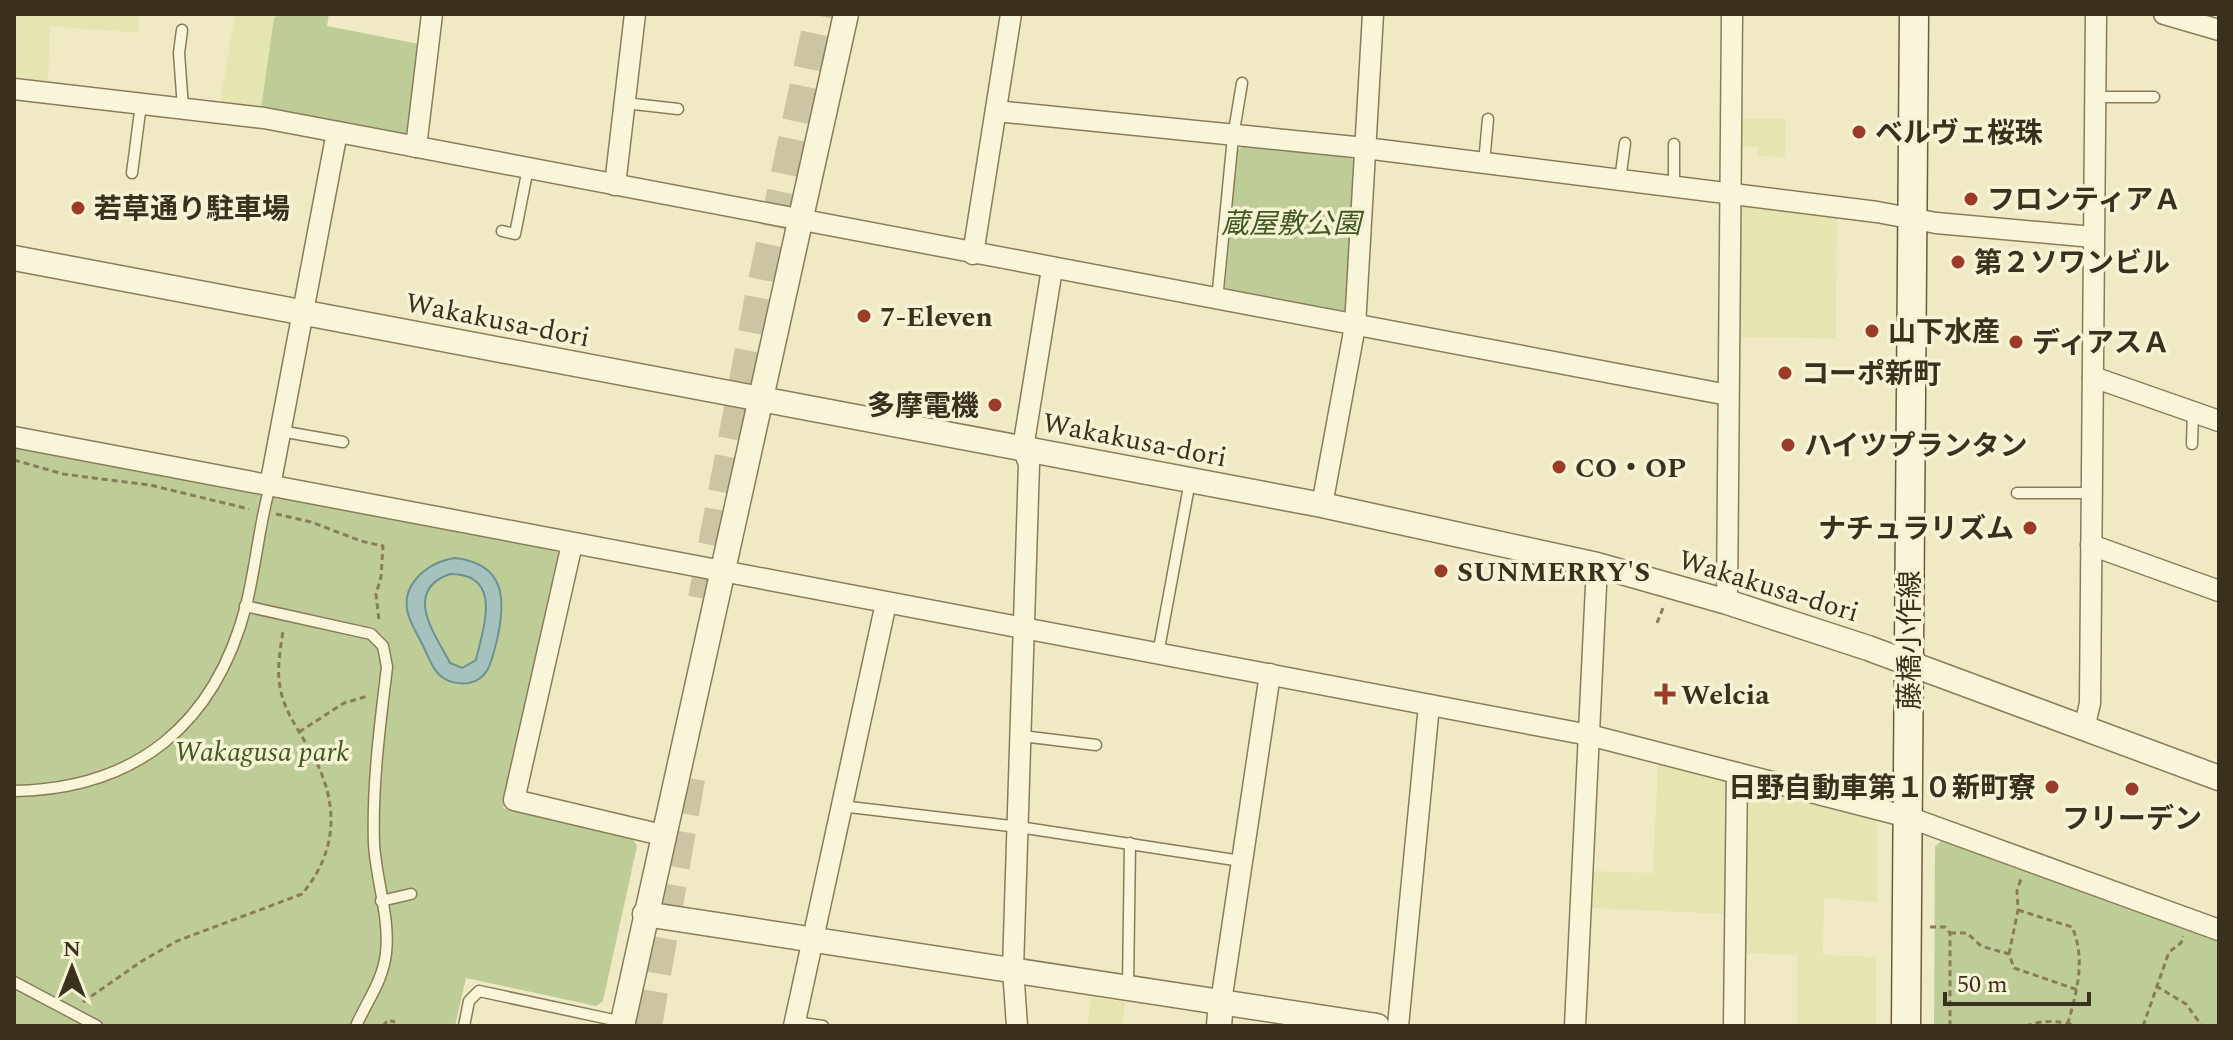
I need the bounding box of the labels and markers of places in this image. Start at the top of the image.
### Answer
place label: ベルヴェ桜珠 [1875,112,2043,155]
marker: ベルヴェ桜珠 [1850,123,1868,141]
place label: フロンティアＡ [1987,179,2181,222]
place label: 若草通り駐車場 [94,188,290,231]
marker: フロンティアＡ [1962,190,1980,208]
marker: 若草通り駐車場 [69,199,87,217]
place label: 第２ソワンビル [1974,242,2170,285]
marker: 第２ソワンビル [1949,253,1967,271]
place label: 7-Eleven [880,296,993,339]
marker: 7-Eleven [855,307,873,325]
place label: 山下水産 [1888,311,2000,354]
marker: 山下水産 [1863,322,1881,340]
place label: ディアスＡ [2032,322,2170,365]
marker: ディアスＡ [2007,333,2025,351]
place label: コーポ新町 [1801,353,1941,396]
marker: コーポ新町 [1776,364,1794,382]
place label: 多摩電機 [867,385,979,428]
marker: 多摩電機 [986,396,1004,414]
place label: ハイツプランタン [1804,425,2027,468]
marker: ハイツプランタン [1779,436,1797,454]
place label: CO・OP [1575,447,1686,490]
marker: CO・OP [1550,458,1568,476]
place label: ナチュラリズム [1818,508,2014,551]
marker: ナチュラリズム [2021,519,2039,537]
place label: SUNMERRY'S [1457,551,1650,594]
marker: SUNMERRY'S [1432,562,1450,580]
place label: Welcia [1681,674,1770,717]
marker: Welcia [1656,685,1674,703]
place label: 日野自動車第１０新町寮 [1728,767,2036,810]
marker: 日野自動車第１０新町寮 [2043,778,2061,796]
marker: フリーデン [2123,780,2141,798]
place label: フリーデン [2062,798,2202,841]

